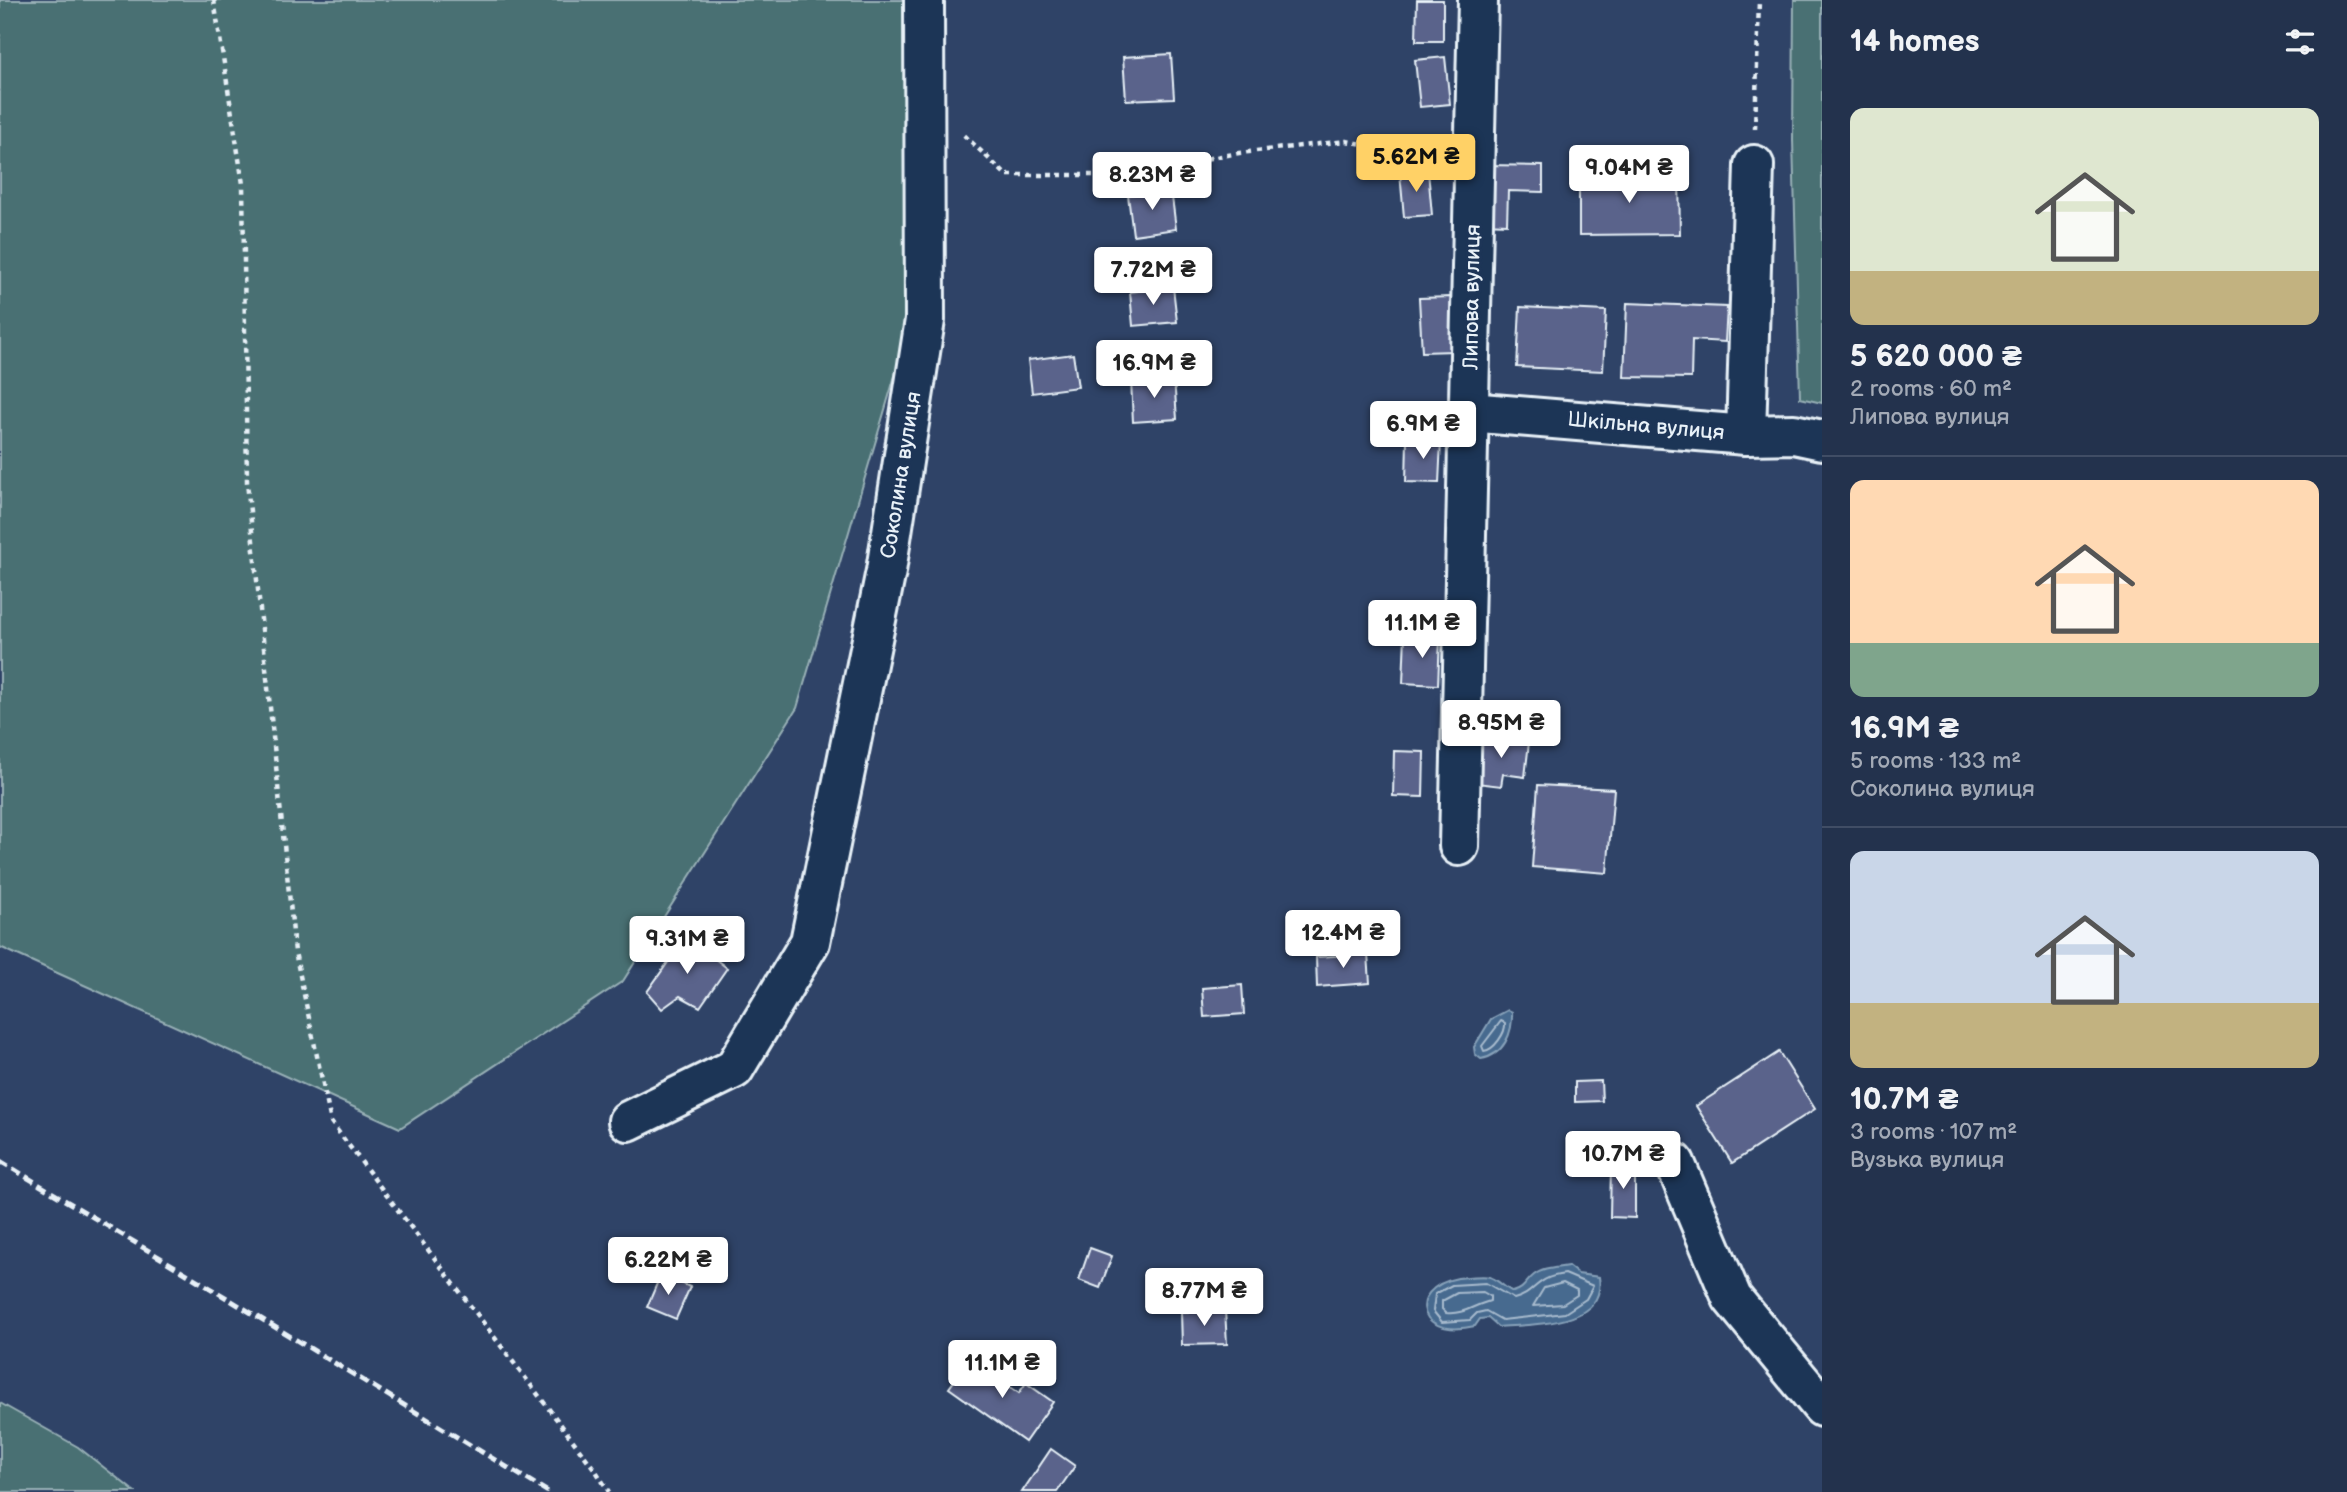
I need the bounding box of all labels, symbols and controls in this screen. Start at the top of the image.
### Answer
icon: filters [2281,23,2319,61]
text: 14 homes [1850,24,1979,60]
pin: 5.62M ₴ [1351,134,1481,194]
text: 5.62M ₴ [1372,143,1460,171]
pin: 9.04M ₴ [1564,146,1694,205]
pin: 8.23M ₴ [1087,152,1217,212]
text: 9.04M ₴ [1585,154,1673,182]
icon: home [2022,154,2148,280]
text: 8.23M ₴ [1109,161,1195,189]
street label: Липова вулиця [1458,224,1486,371]
pin: 7.72M ₴ [1088,247,1218,307]
text: 7.72M ₴ [1110,256,1196,284]
text: 5 620 000 ₴ [1850,339,2022,375]
pin: 16.9M ₴ [1089,340,1219,400]
text: 16.9M ₴ [1112,349,1196,377]
text: 2 rooms · 60 m² [1850,375,2012,403]
street label: Соколина вулиця [875,390,927,560]
pin: 6.9M ₴ [1366,402,1480,461]
text: Липова вулиця [1850,403,2009,431]
street label: Шкільна вулиця [1567,407,1725,445]
text: 6.9M ₴ [1386,410,1460,438]
icon: home [2022,526,2148,652]
pin: 11.1M ₴ [1357,600,1487,660]
text: 11.1M ₴ [1384,609,1460,637]
pin: 8.95M ₴ [1436,700,1566,760]
text: 8.95M ₴ [1457,709,1545,737]
text: 16.9M ₴ [1850,711,1959,747]
text: 5 rooms · 133 m² [1850,747,2021,775]
text: Соколина вулиця [1850,775,2035,803]
icon: home [2022,897,2148,1023]
pin: 12.4M ₴ [1278,911,1408,970]
pin: 9.31M ₴ [622,916,752,976]
text: 12.4M ₴ [1301,919,1385,947]
text: 9.31M ₴ [645,925,729,953]
text: 10.7M ₴ [1850,1082,1958,1118]
text: 3 rooms · 107 m² [1850,1118,2017,1146]
pin: 10.7M ₴ [1558,1132,1688,1191]
text: 10.7M ₴ [1581,1140,1665,1168]
text: Вузька вулиця [1850,1146,2004,1174]
pin: 6.22M ₴ [603,1238,733,1297]
text: 6.22M ₴ [624,1246,712,1274]
pin: 8.77M ₴ [1139,1268,1269,1328]
text: 8.77M ₴ [1161,1277,1247,1305]
pin: 11.1M ₴ [937,1340,1067,1400]
text: 11.1M ₴ [964,1349,1040,1377]

